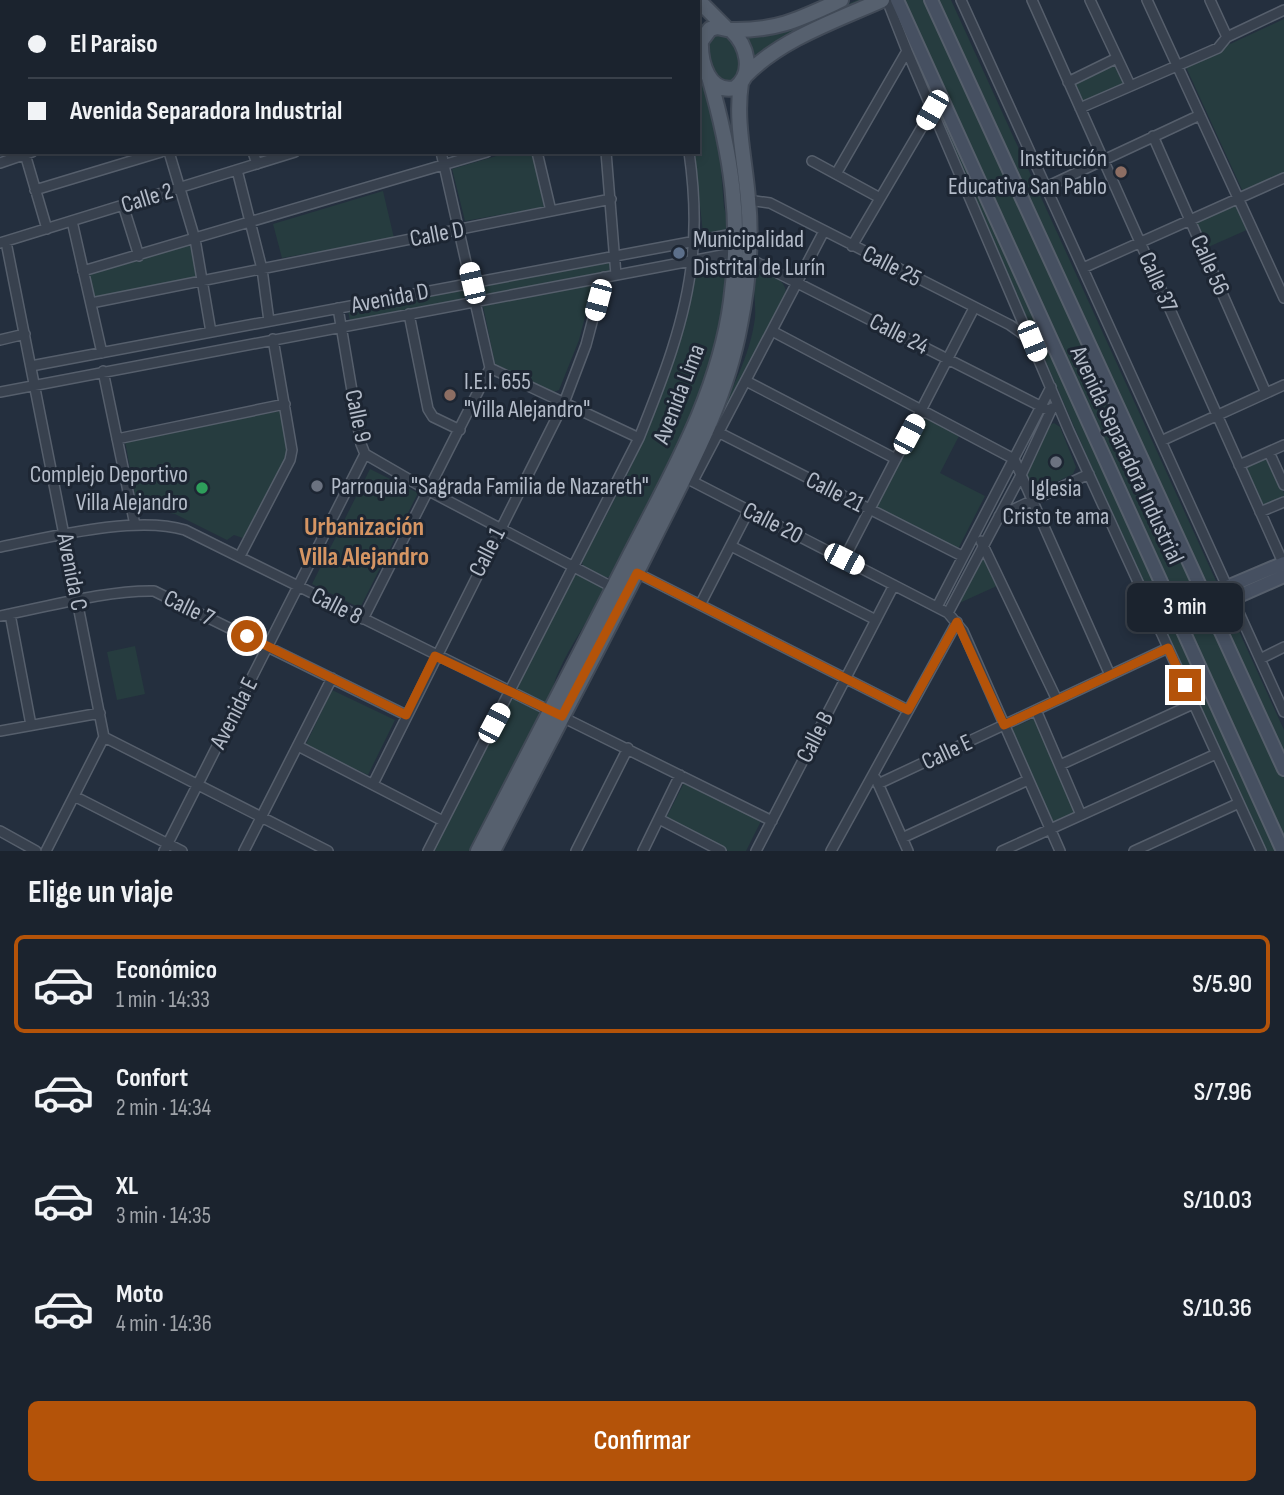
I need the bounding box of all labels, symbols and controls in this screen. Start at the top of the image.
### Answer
text: El Paraiso [70,29,158,60]
car [913,87,952,133]
text: Avenida Separadora Industrial [70,96,342,127]
place label: Institución Educativa San Pablo [948,144,1107,201]
marker: Institución Educativa San Pablo [1113,164,1129,180]
street label: Calle 2 [118,176,176,220]
street label: Calle D [407,215,467,253]
place label: Municipalidad Distrital de Lurín [693,225,825,282]
street label: Calle 56 [1184,230,1236,300]
street label: Calle 25 [858,239,926,293]
marker: Municipalidad Distrital de Lurín [671,245,687,261]
street label: Calle 37 [1132,248,1184,317]
car [458,260,487,306]
street label: Avenida D [348,276,431,320]
car [583,277,614,323]
street label: Calle 24 [865,307,933,361]
car [1015,318,1050,364]
street label: Avenida Lima [646,340,711,449]
street label: Avenida Separadora Industrial [1063,341,1190,569]
place label: I.E.I. 655 "Villa Alejandro" [464,367,590,424]
street label: Calle 9 [338,387,378,445]
marker: I.E.I. 655 "Villa Alejandro" [442,387,458,403]
car [890,411,929,457]
marker: Iglesia Cristo te ama [1048,454,1064,470]
place label: Complejo Deportivo Villa Alejandro [30,460,188,517]
street label: Calle 21 [801,465,869,519]
place label: Parroquia "Sagrada Familia de Nazareth" [331,472,649,501]
place label: Iglesia Cristo te ama [1003,474,1109,531]
marker: Parroquia "Sagrada Familia de Nazareth" [309,478,325,494]
marker: Complejo Deportivo Villa Alejandro [194,480,210,496]
street label: Calle 20 [738,496,808,550]
district label: Urbanización Villa Alejandro [299,512,429,573]
street label: Calle 1 [462,522,512,581]
street label: Avenida C [50,530,94,613]
car [821,540,868,578]
street label: Calle 8 [307,581,367,631]
street label: Calle 7 [159,583,219,633]
callout: 3 min [1127,584,1243,632]
text: 3 min [1163,593,1207,621]
route start [231,620,263,652]
route end [1169,669,1201,701]
street label: Avenida E [203,672,264,755]
car [475,700,514,746]
street label: Calle B [790,707,840,767]
street label: Calle E [917,728,977,776]
text: Elige un viaje [28,873,173,912]
icon: car [32,953,95,1016]
text: Económico [116,955,217,986]
text: S/5.90 [1192,969,1252,1000]
text: 1 min · 14:33 [116,986,210,1014]
icon: car [32,1061,95,1124]
text: Confort [116,1063,188,1094]
text: S/7.96 [1194,1077,1252,1108]
text: 2 min · 14:34 [116,1094,211,1122]
icon: car [32,1169,95,1232]
text: XL [116,1171,138,1202]
text: S/10.03 [1183,1185,1252,1216]
text: 3 min · 14:35 [116,1202,211,1230]
icon: car [32,1277,95,1340]
text: Moto [116,1279,164,1310]
text: S/10.36 [1183,1293,1252,1324]
text: 4 min · 14:36 [116,1310,212,1338]
button: Confirmar [28,1401,1256,1481]

